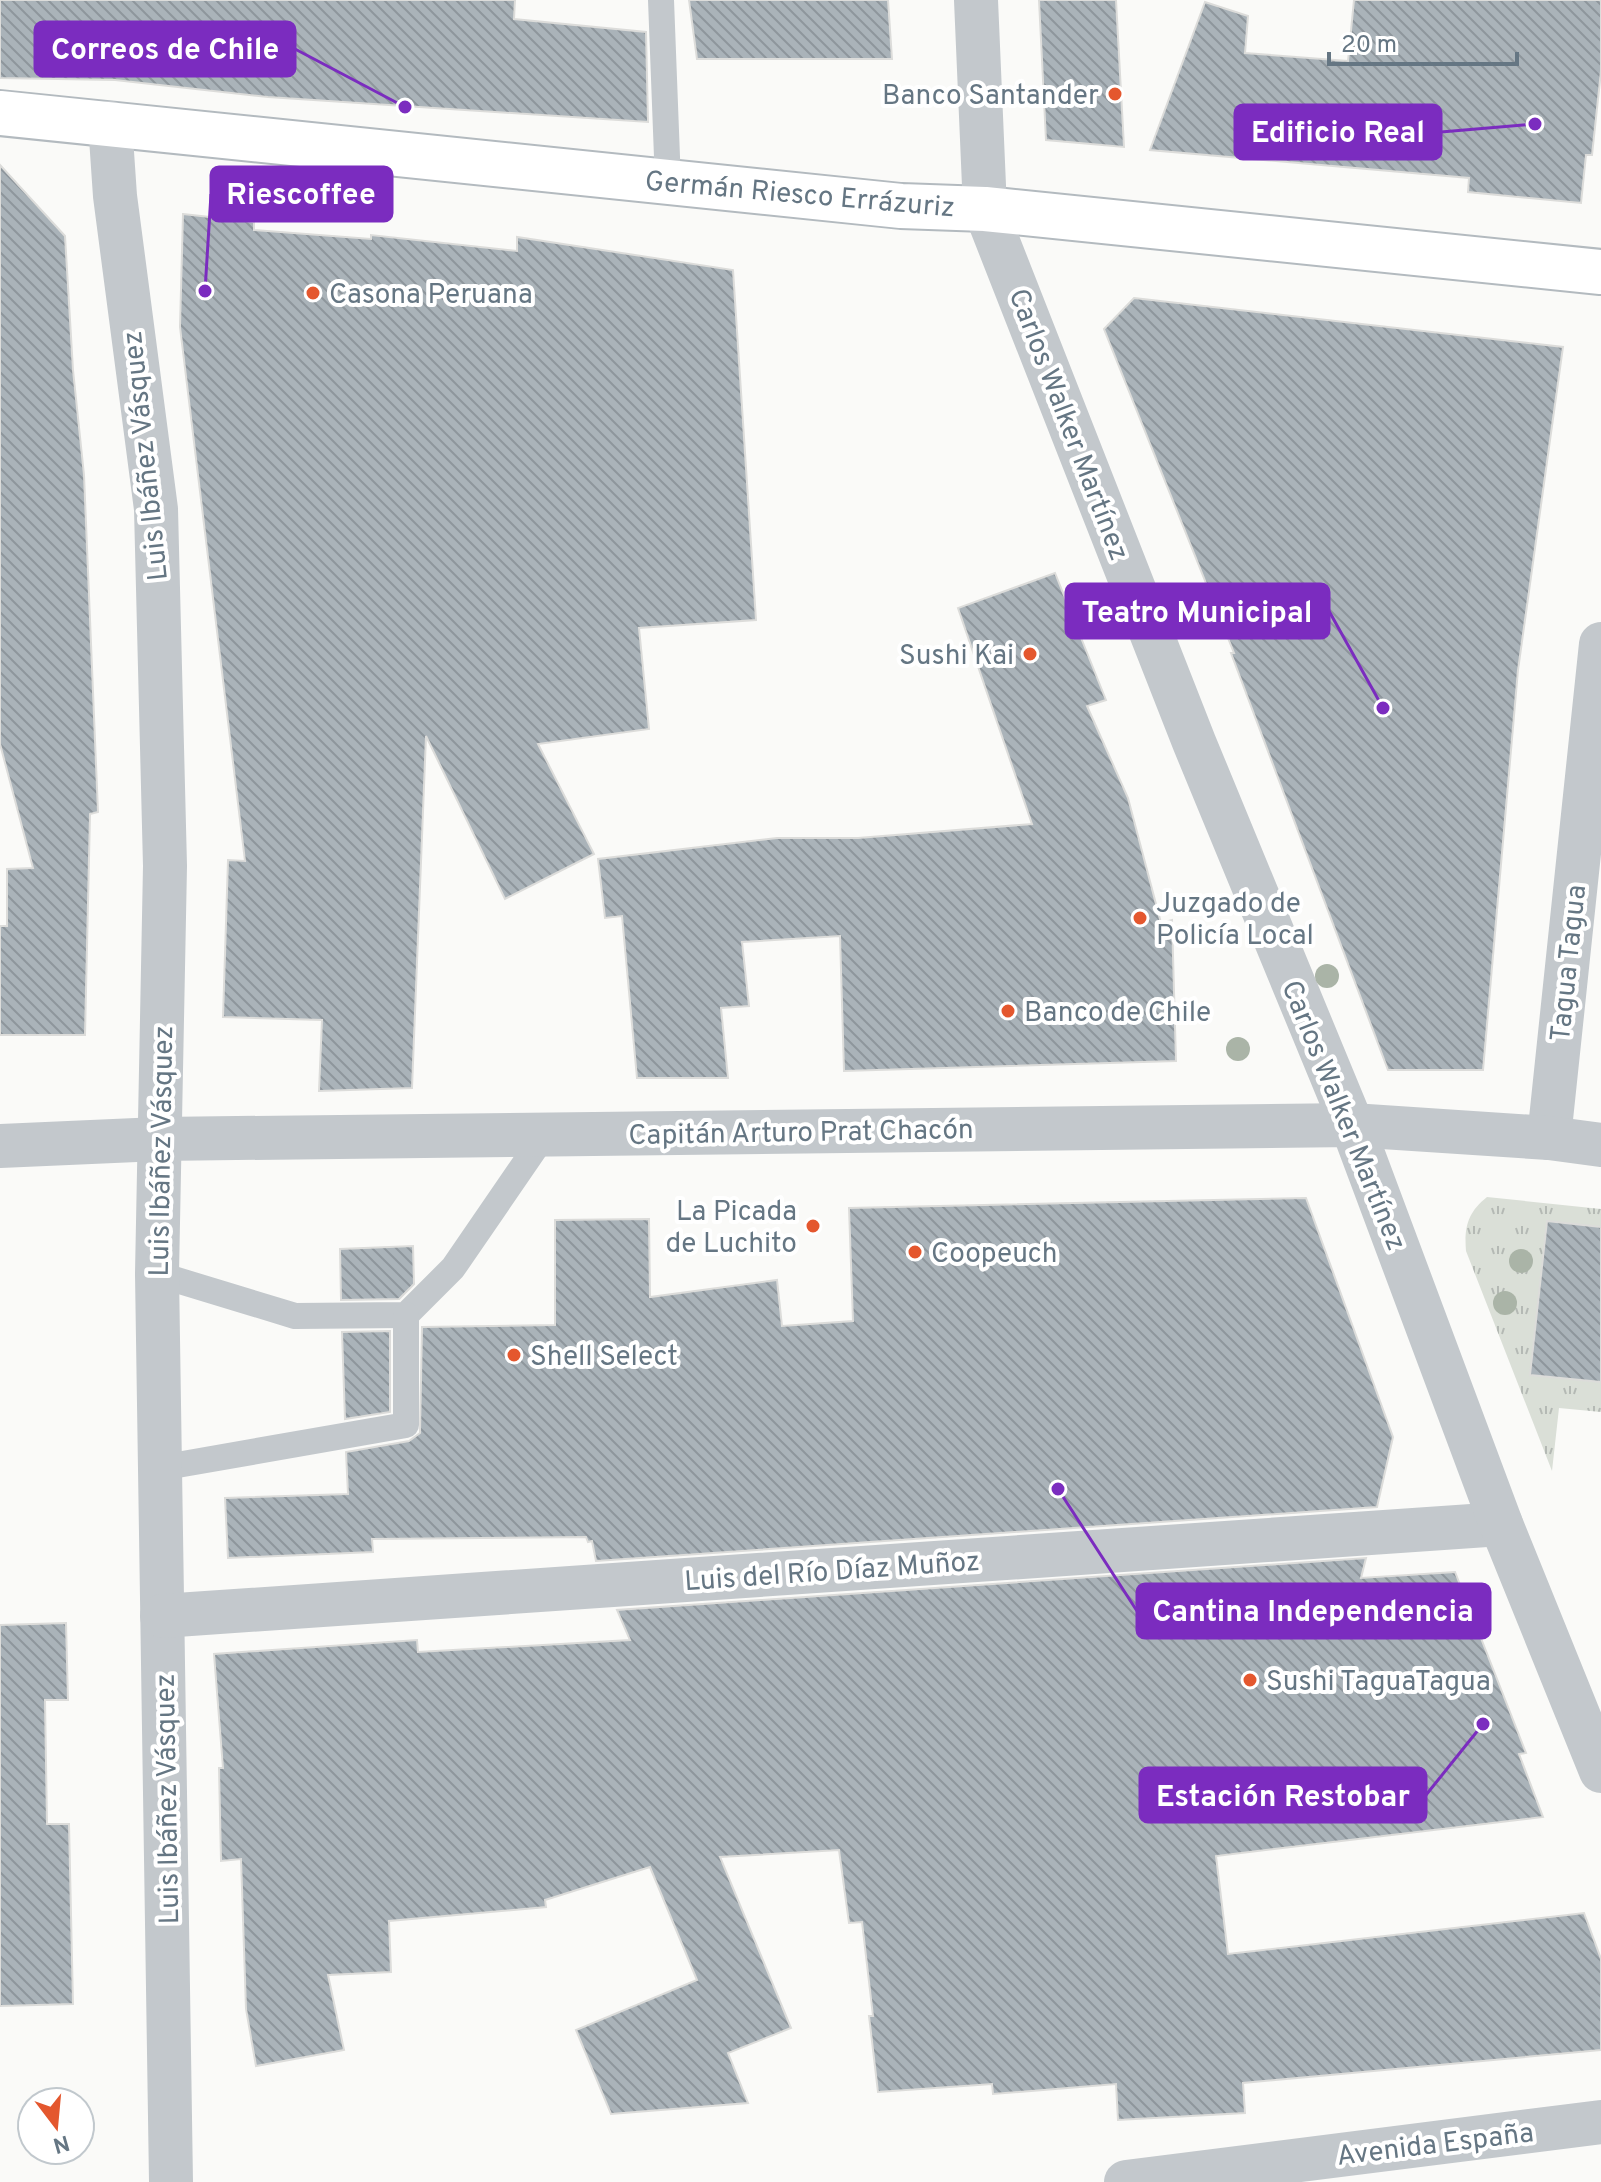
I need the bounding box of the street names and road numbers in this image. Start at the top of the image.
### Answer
street label: Germán Riesco Errázuriz [643,165,956,227]
street label: Carlos Walker Martínez [999,284,1136,566]
street label: Luis Ibáñez Vásquez [116,329,178,582]
street label: Tagua Tagua [1544,883,1596,1044]
street label: Carlos Walker Martínez [1272,976,1413,1257]
street label: Luis Ibáñez Vásquez [143,1025,183,1277]
street label: Capitán Arturo Prat Chacón [628,1113,974,1155]
street label: Luis del Río Díaz Muñoz [683,1545,981,1601]
street label: Luis Ibáñez Vásquez [149,1673,189,1925]
street label: Avenida España [1335,2116,1536,2176]

